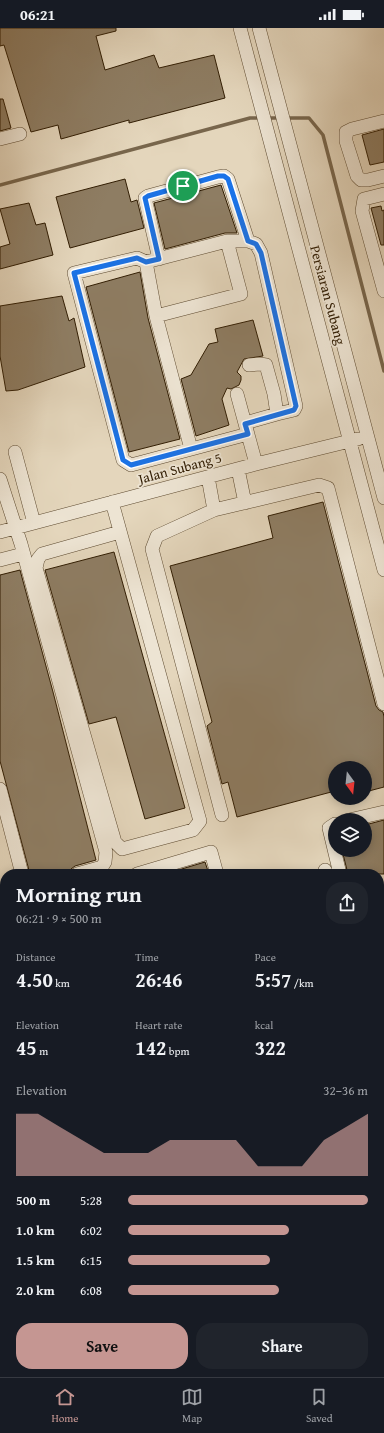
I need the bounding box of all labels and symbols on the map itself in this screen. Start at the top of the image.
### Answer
pin [166,169,200,203]
street label: Persiaran Subang [305,243,351,347]
street label: Jalan Subang 5 [134,447,224,489]
north arrow [328,761,372,805]

